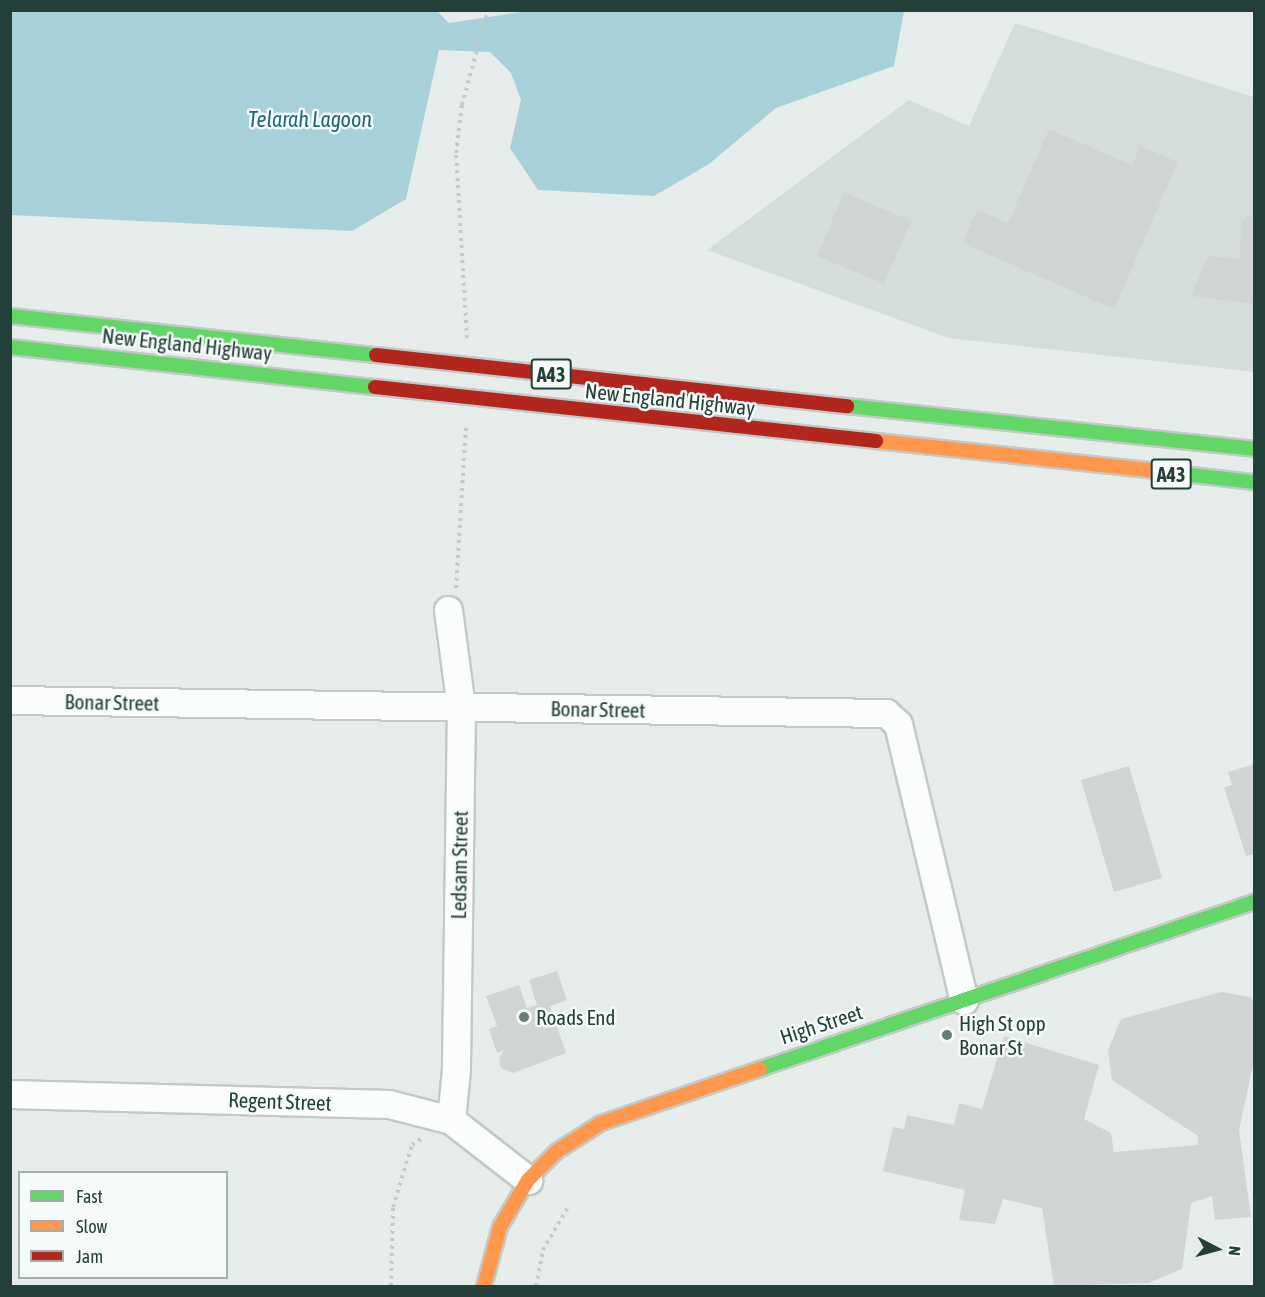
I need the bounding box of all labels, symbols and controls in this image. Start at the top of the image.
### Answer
water label: Telarah Lagoon [248,107,372,133]
street label: New England Highway [101,323,273,365]
road number: A43 [530,357,572,391]
street label: New England Highway [584,378,756,420]
road number: A43 [1150,457,1192,491]
street label: Bonar Street [64,689,160,715]
street label: Bonar Street [550,696,646,722]
street label: Ledsam Street [445,810,473,920]
street label: High Street [777,999,865,1049]
place label: Roads End [536,1004,615,1030]
marker: Roads End [517,1010,531,1024]
place label: High St opp Bonar St [959,1010,1046,1060]
marker: High St opp Bonar St [940,1028,954,1042]
street label: Regent Street [228,1087,332,1115]
legend [18,1171,228,1279]
text: Fast [76,1186,103,1207]
text: Slow [76,1216,107,1237]
north arrow [1187,1219,1247,1279]
text: N [1225,1245,1244,1257]
text: Jam [76,1246,103,1267]

